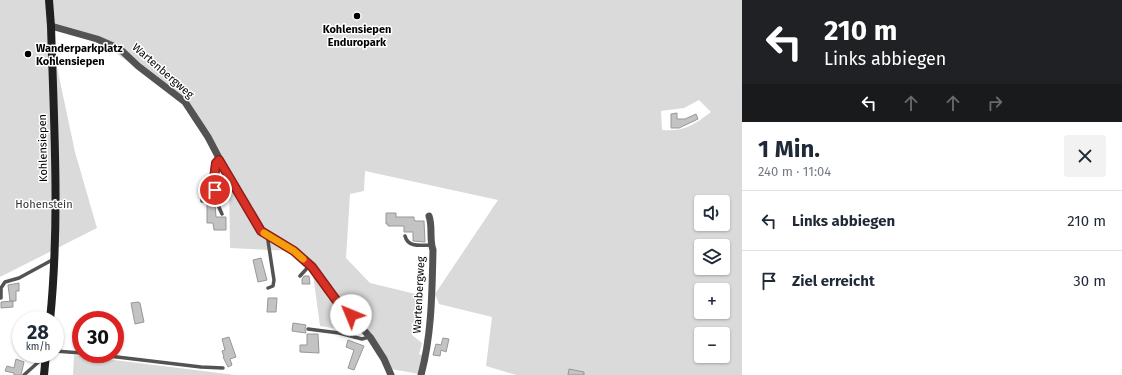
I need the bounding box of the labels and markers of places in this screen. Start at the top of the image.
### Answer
marker: Kohlensiepen Enduropark [352,11,362,21]
place label: Kohlensiepen Enduropark [323,23,391,49]
place label: Wanderparkplatz Kohlensiepen [36,42,123,68]
marker: Wanderparkplatz Kohlensiepen [23,49,33,59]
pin [198,173,232,207]

